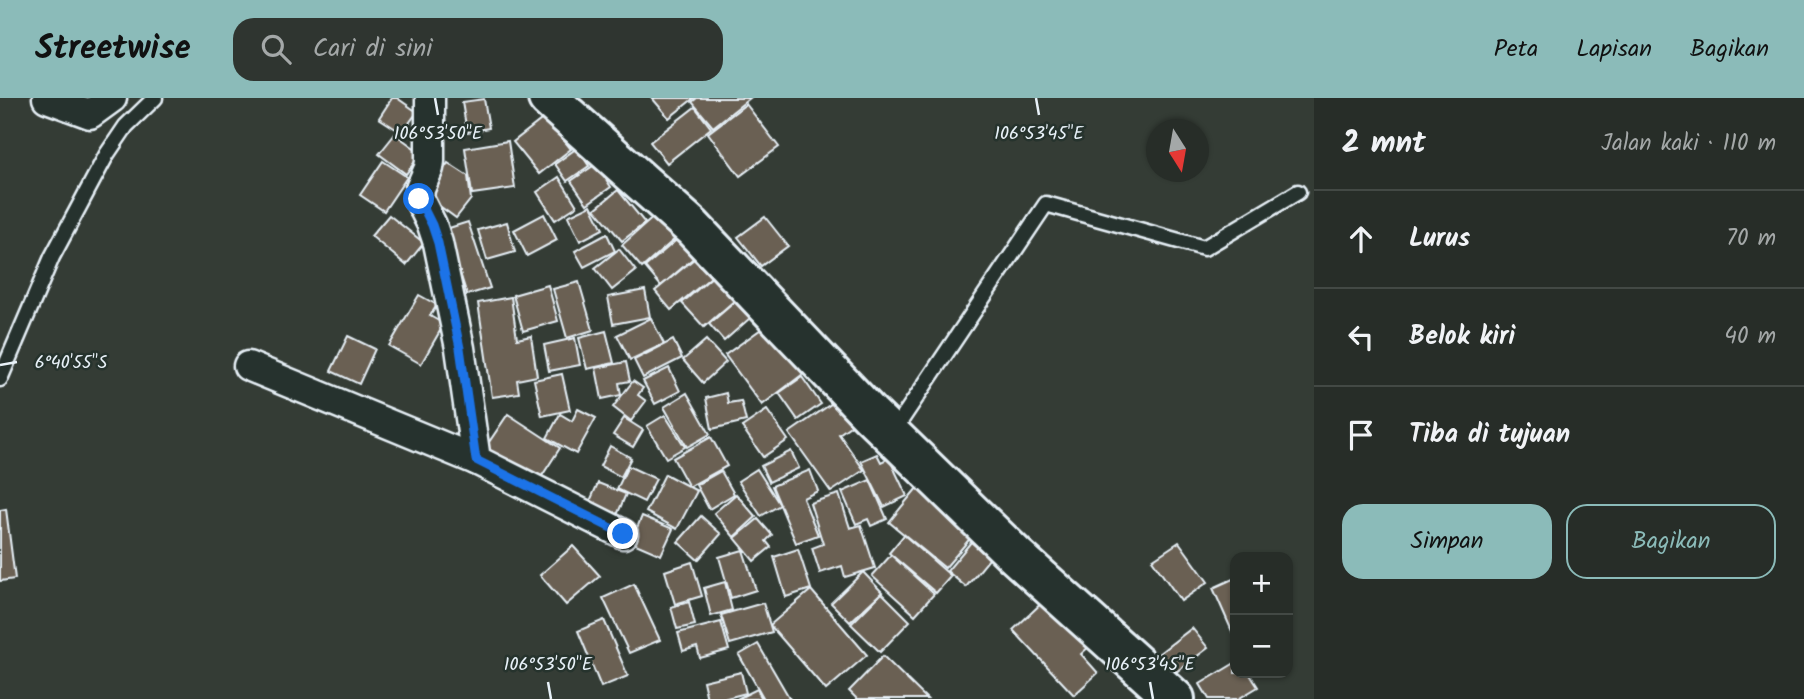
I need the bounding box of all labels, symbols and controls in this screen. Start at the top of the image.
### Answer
search box [233,18,723,81]
text: Streetwise [35,23,191,76]
text: Cari di sini [313,28,433,70]
icon: search [257,30,295,68]
text: Peta [1494,30,1538,69]
text: Lapisan [1576,30,1652,69]
text: Bagikan [1690,30,1769,69]
north arrow [1146,119,1209,182]
text: 106°53'50"E [394,120,483,149]
text: 106°53'45"E [994,120,1084,149]
text: 2 mnt [1342,120,1426,168]
text: Jalan kaki · 110 m [1601,126,1776,162]
route start [403,183,434,214]
text: Lurus [1409,218,1470,260]
icon: ahead [1342,220,1380,258]
text: 70 m [1726,221,1776,257]
text: Belok kiri [1409,316,1515,358]
icon: left [1342,318,1380,356]
text: 40 m [1724,319,1776,355]
text: 6°40'55"S [35,349,108,378]
text: Tiba di tujuan [1409,414,1570,456]
icon: arrive [1342,416,1380,454]
button: Simpan [1342,504,1552,579]
button: Bagikan [1566,504,1776,579]
route end [607,518,638,549]
map controls [1230,552,1293,678]
button: + [1230,552,1293,615]
button: − [1230,615,1293,678]
text: 106°53'50"E [504,651,593,680]
text: 106°53'45"E [1105,651,1195,680]

